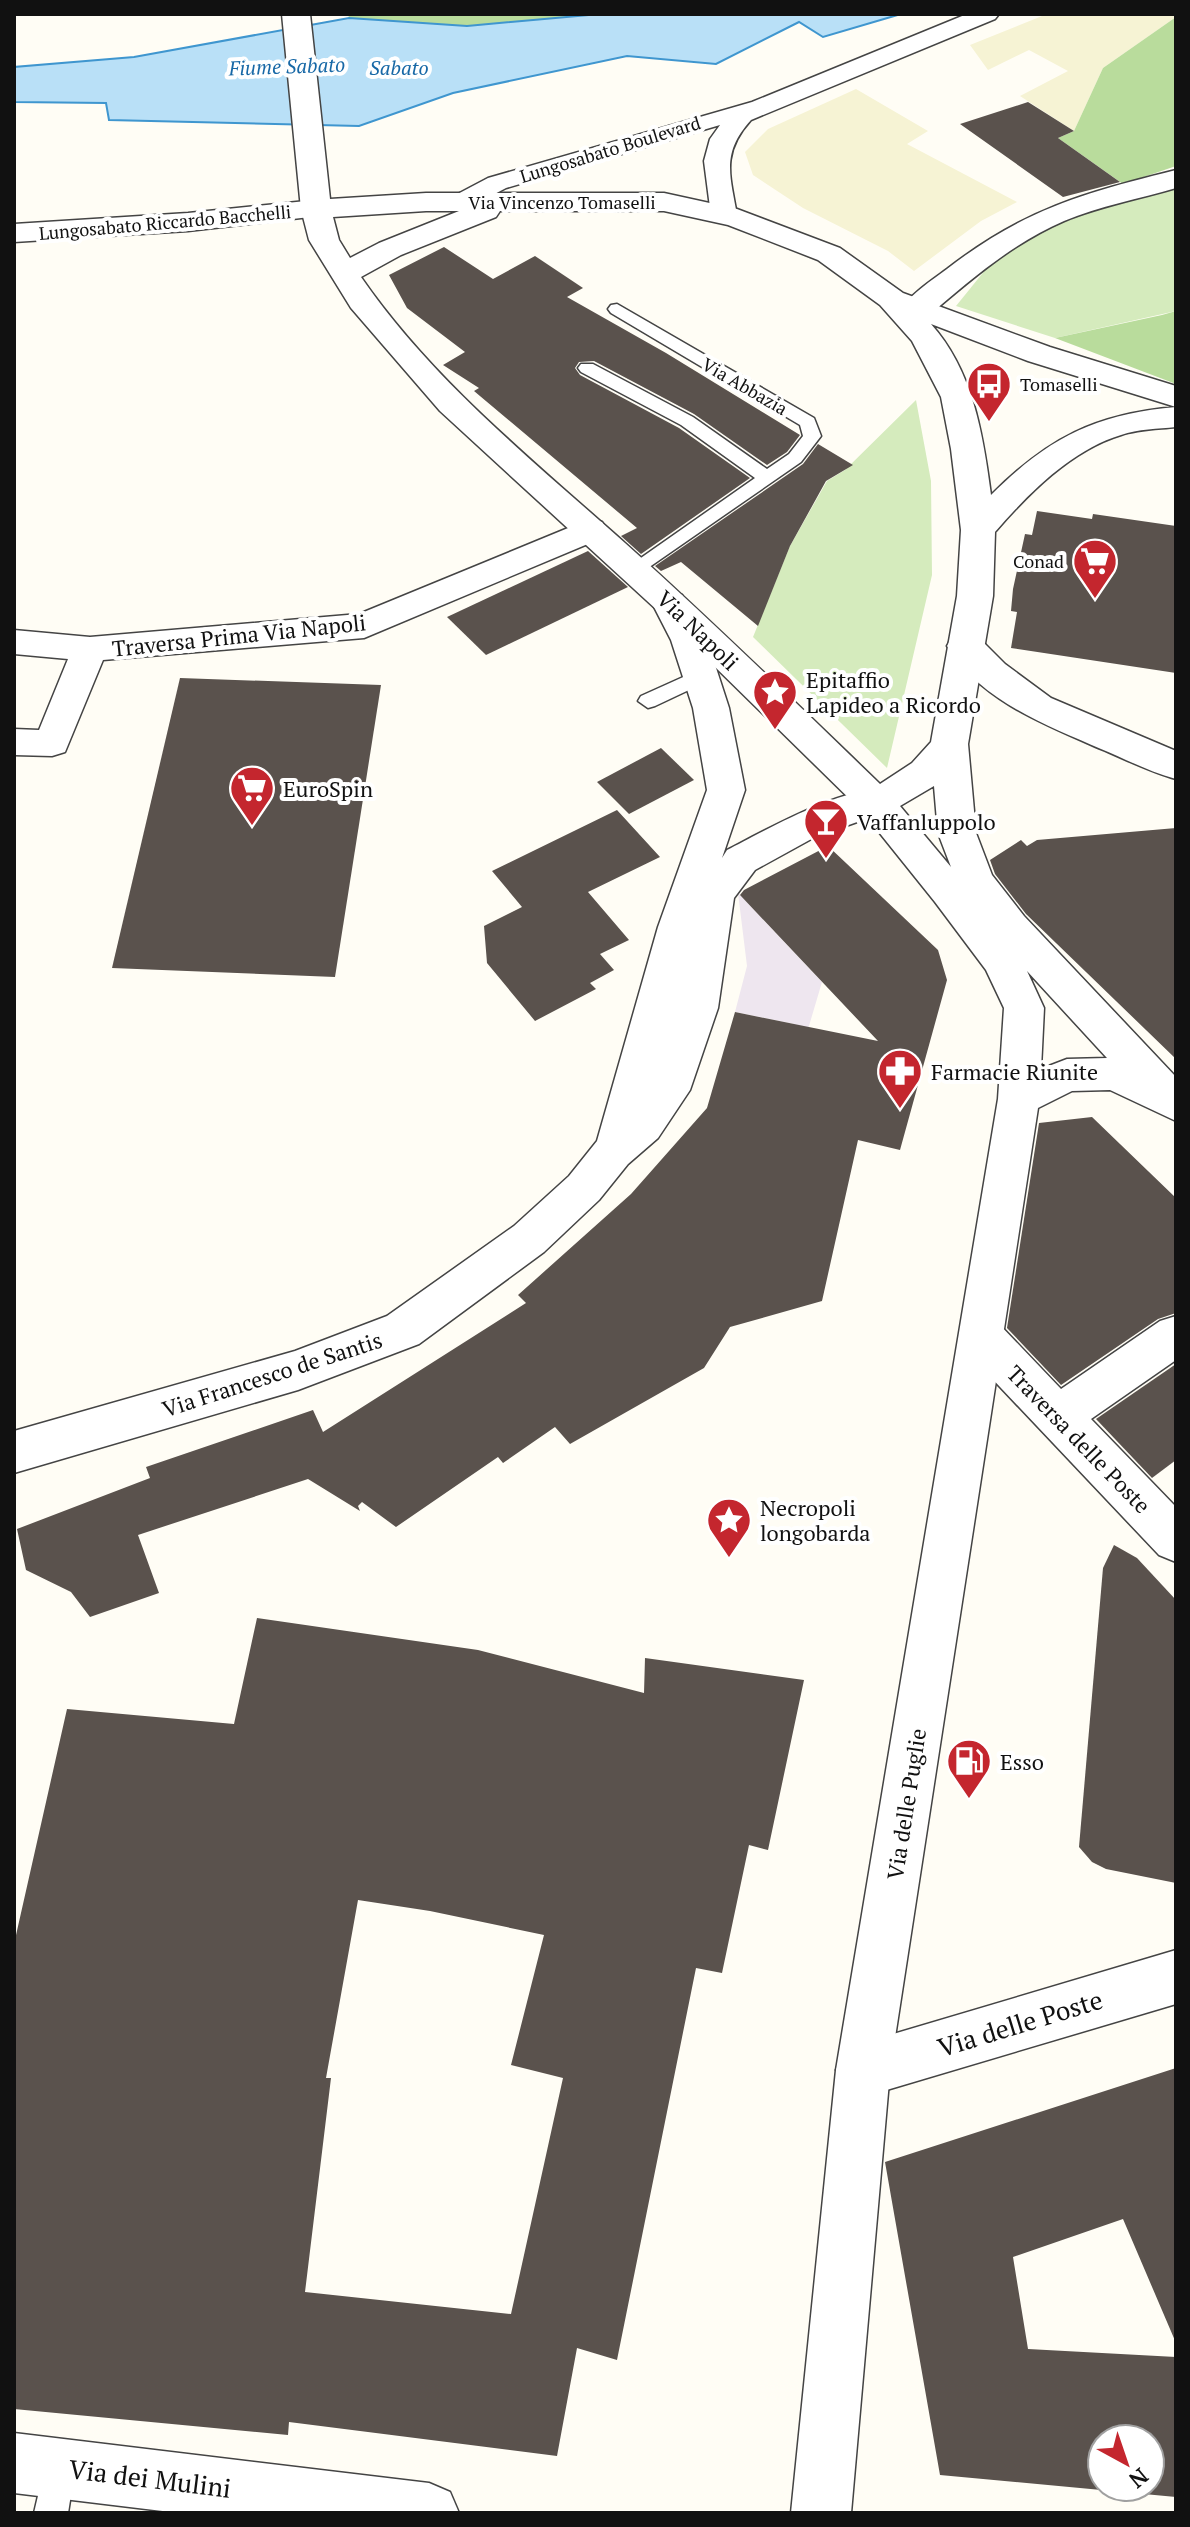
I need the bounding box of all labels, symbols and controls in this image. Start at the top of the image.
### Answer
water label: Fiume Sabato [227,50,346,82]
water label: Sabato [369,54,429,81]
street label: Lungosabato Boulevard [517,110,703,188]
street label: Via Vincenzo Tomaselli [468,190,656,214]
street label: Lungosabato Riccardo Bacchelli [38,199,292,245]
street label: Via Abbazia [698,352,792,420]
bus stop icon: Tomaselli [965,360,1013,423]
place label: Tomaselli [1020,372,1098,396]
supermarket icon: Conad [1071,537,1119,600]
place label: Conad [1013,549,1064,573]
street label: Via Napoli [651,584,745,676]
street label: Traversa Prima Via Napoli [111,607,367,663]
place label: Epitaffio Lapideo a Ricordo [806,665,981,719]
place icon: Epitaffio Lapideo a Ricordo [751,668,799,731]
supermarket icon: EuroSpin [228,764,276,827]
place label: EuroSpin [283,774,373,803]
bar icon: Vaffanluppolo [802,797,850,860]
place label: Vaffanluppolo [857,807,996,836]
pharmacy icon: Farmacie Riunite [876,1047,924,1110]
place label: Farmacie Riunite [931,1057,1098,1086]
street label: Via Francesco de Santis [158,1325,386,1423]
street label: Traversa delle Poste [1001,1359,1157,1519]
place label: Necropoli longobarda [760,1493,870,1547]
place icon: Necropoli longobarda [705,1496,753,1559]
street label: Via delle Puglie [880,1726,932,1882]
fuel station icon: Esso [945,1737,993,1800]
place label: Esso [1000,1747,1044,1776]
street label: Via delle Poste [933,1982,1107,2064]
north arrow [1086,2423,1166,2503]
street label: Via dei Mulini [67,2451,233,2505]
text: N [1123,2462,1155,2495]

